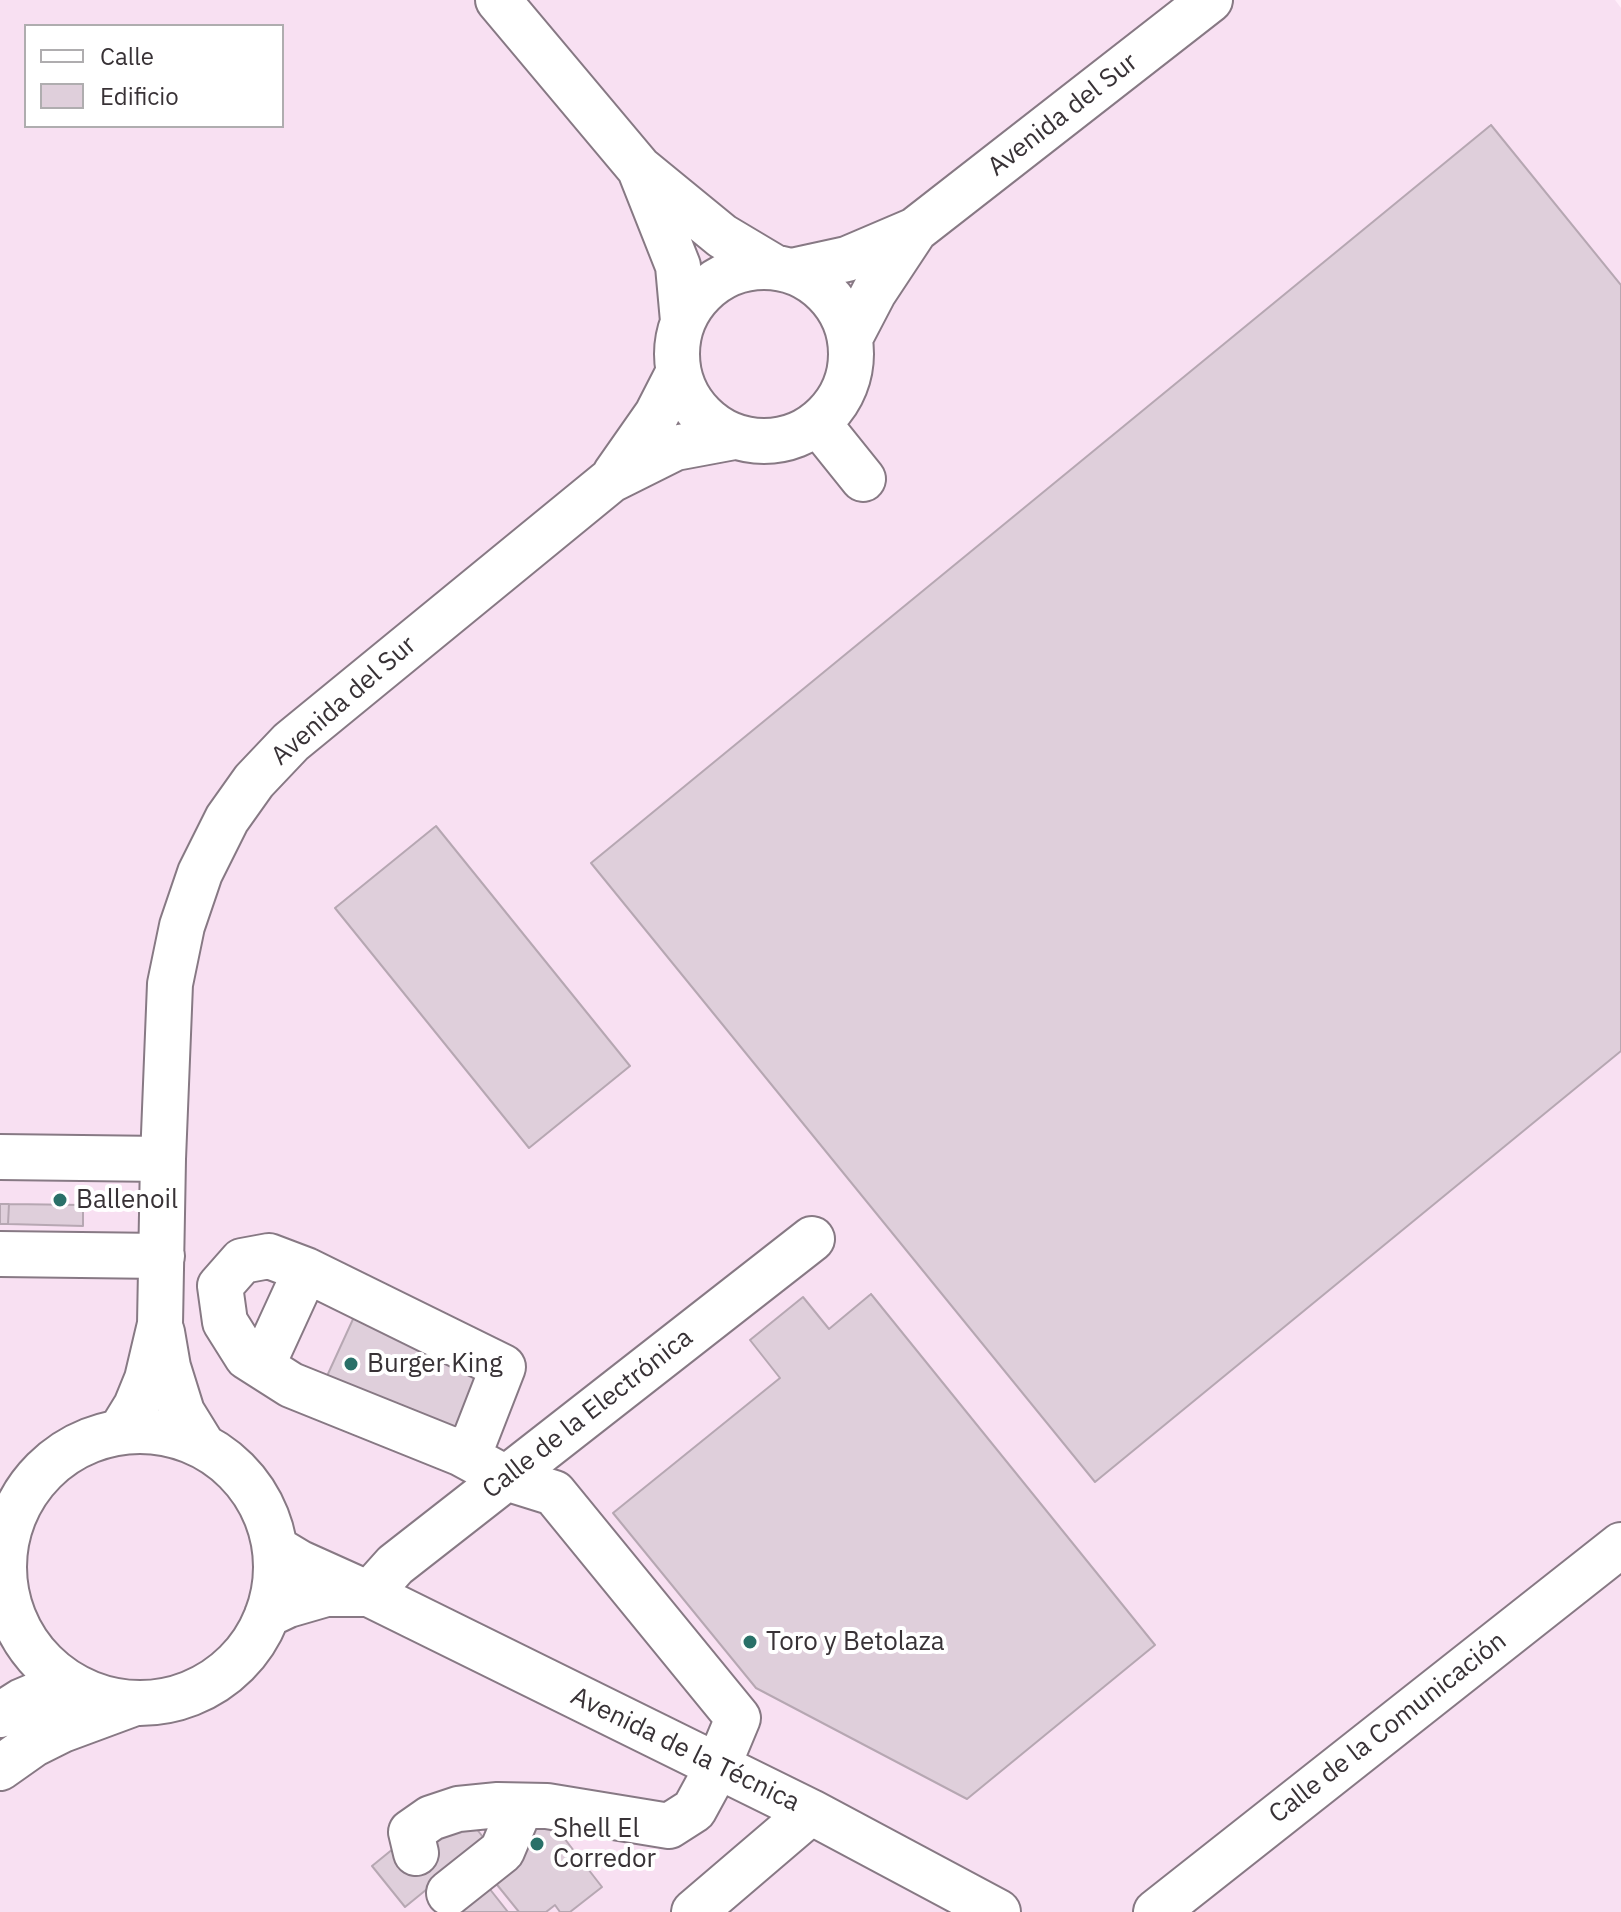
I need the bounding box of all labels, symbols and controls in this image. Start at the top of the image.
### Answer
legend [24,24,284,128]
text: Calle [100,40,154,72]
street label: Avenida del Sur [982,47,1144,183]
text: Edificio [100,80,179,112]
street label: Avenida del Sur [265,630,423,772]
place label: Ballenoil [76,1184,178,1216]
marker: Ballenoil [51,1191,69,1209]
street label: Calle de la Electrónica [477,1322,699,1506]
place label: Burger King [367,1348,503,1380]
marker: Burger King [342,1355,360,1373]
place label: Toro y Betolaza [766,1626,945,1658]
street label: Calle de la Comunicación [1263,1626,1513,1830]
marker: Toro y Betolaza [741,1633,759,1651]
street label: Avenida de la Técnica [565,1681,805,1819]
place label: Shell El Corredor [553,1813,656,1874]
marker: Shell El Corredor [528,1835,546,1853]

